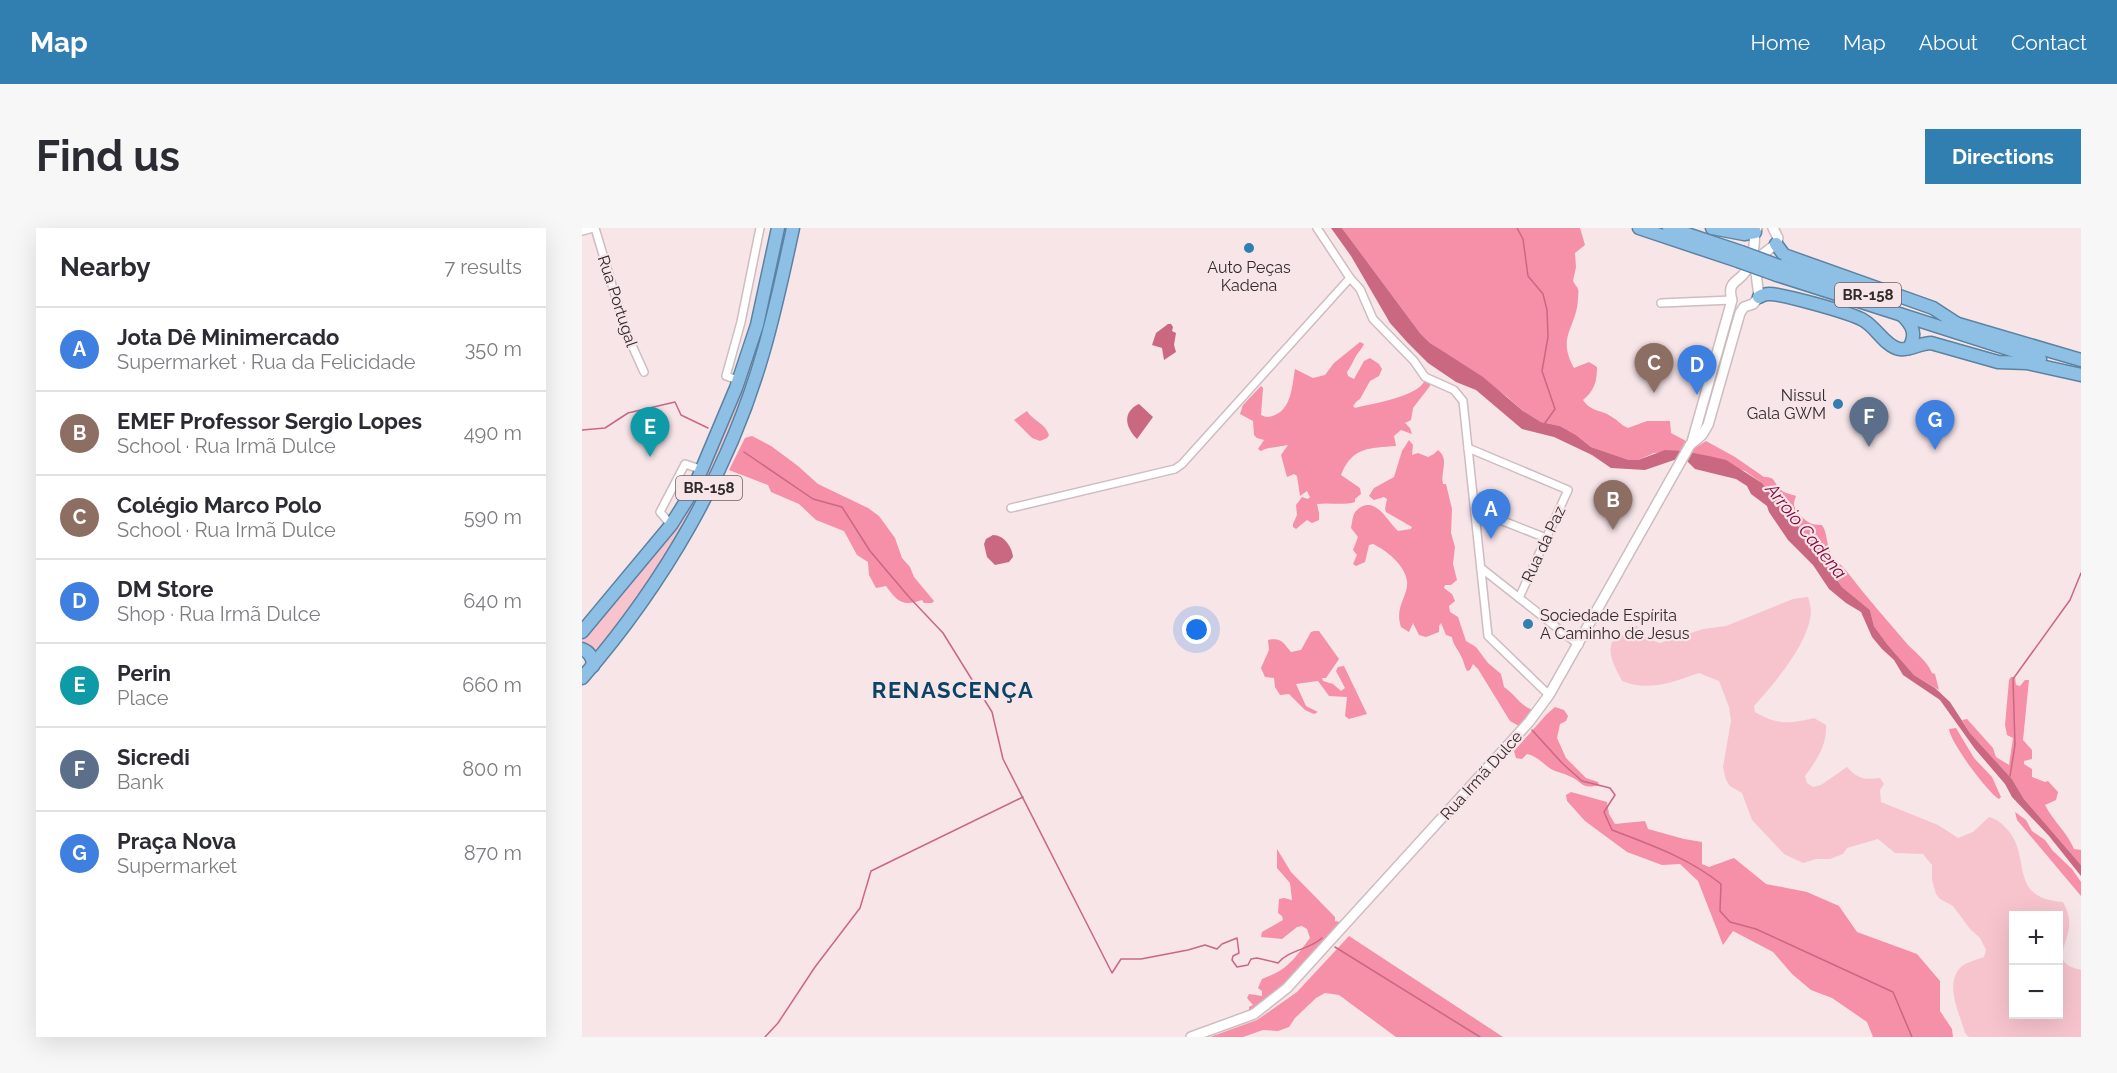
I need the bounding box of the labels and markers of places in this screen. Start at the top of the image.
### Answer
marker: Auto Peças Kadena [1242,241,1256,255]
place label: Auto Peças Kadena [1207,258,1291,295]
pin: C [1634,344,1674,393]
pin: D [1678,346,1716,395]
place label: Nissul Gala GWM [1747,386,1827,423]
marker: Nissul Gala GWM [1831,397,1845,411]
pin: F [1850,398,1888,447]
pin: G [1916,400,1954,450]
pin: E [630,408,670,457]
pin: B [1594,480,1632,530]
pin: A [1472,490,1510,539]
place label: Sociedade Espírita A Caminho de Jesus [1540,606,1690,643]
marker: Sociedade Espírita A Caminho de Jesus [1521,617,1535,631]

